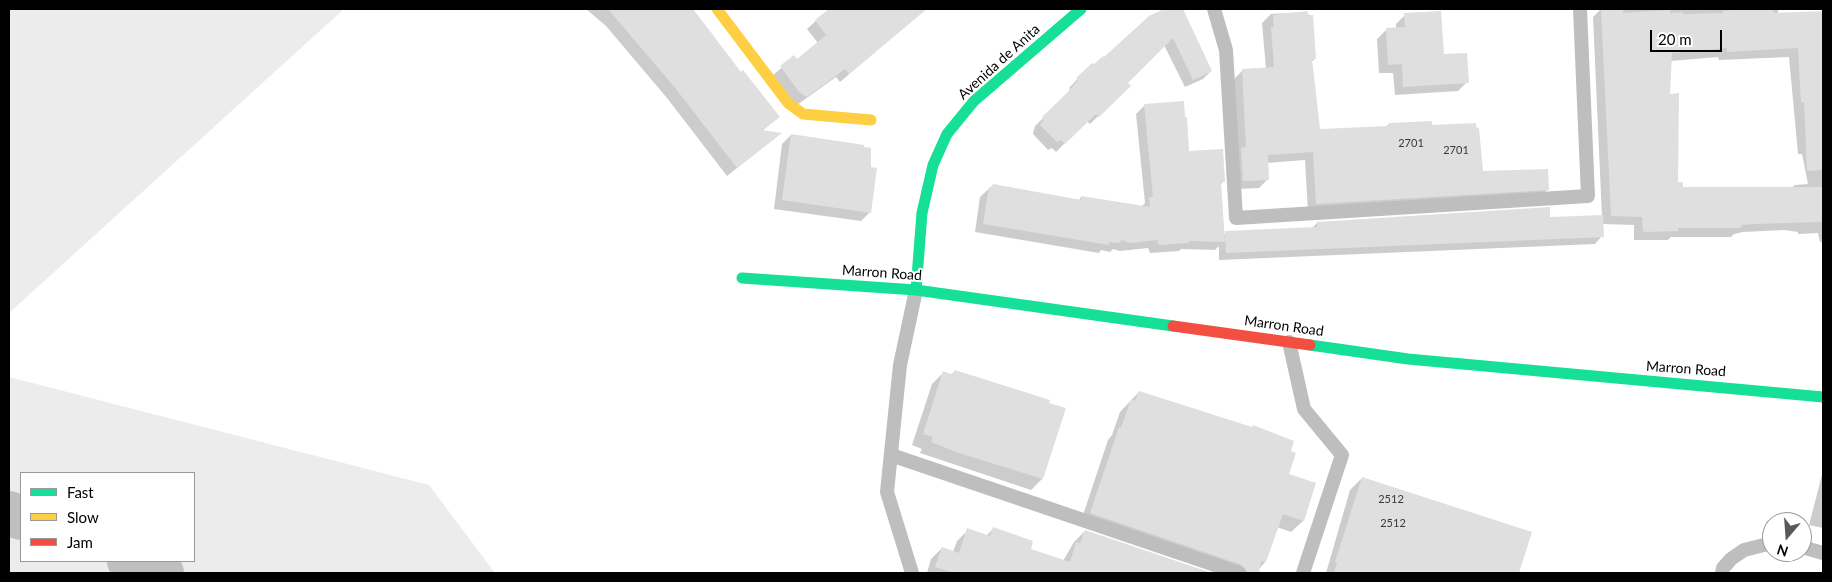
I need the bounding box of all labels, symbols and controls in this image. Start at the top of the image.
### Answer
scale bar [1652,20,1724,52]
street label: Avenida de Anita [955,21,1043,103]
text: 20 m [1658,30,1692,48]
house number: 2701 [1398,136,1424,150]
house number: 2701 [1443,143,1469,157]
street label: Marron Road [841,262,923,284]
street label: Marron Road [1243,312,1325,340]
street label: Marron Road [1645,358,1727,380]
legend [20,472,195,562]
text: Fast [67,483,94,501]
house number: 2512 [1378,492,1404,506]
text: Slow [67,508,99,526]
north arrow [1762,512,1812,562]
house number: 2512 [1380,516,1406,530]
text: Jam [67,533,93,551]
text: N [1775,541,1790,561]

